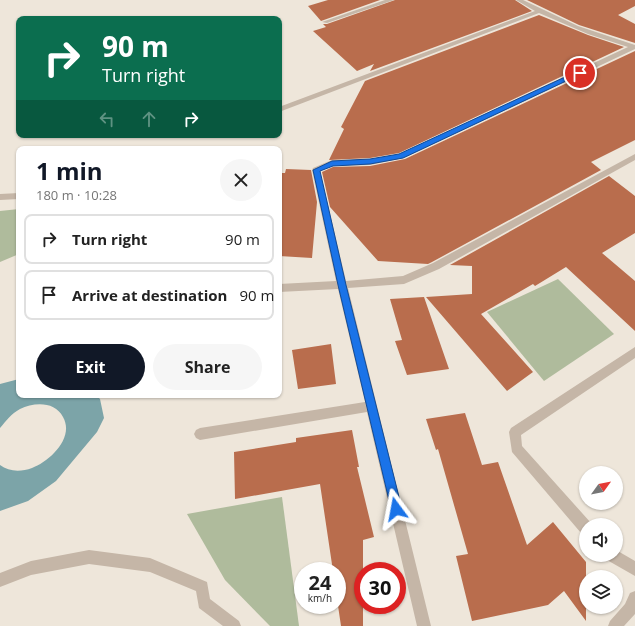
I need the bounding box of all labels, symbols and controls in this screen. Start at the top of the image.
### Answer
text: 90 m [102,27,169,65]
icon: right [36,32,88,84]
pin [563,56,597,90]
icon: arrive [569,62,591,84]
text: Turn right [102,63,185,87]
icon: left [96,108,118,130]
icon: ahead [138,108,160,130]
icon: right [180,108,202,130]
text: 1 min [36,154,103,187]
button: close [220,159,262,201]
text: 180 m · 10:28 [36,186,117,204]
icon: right [38,228,60,250]
text: Turn right [72,229,147,249]
text: 90 m [225,229,260,249]
icon: arrive [38,284,60,306]
text: Arrive at destination [72,285,227,305]
text: 90 m [239,285,274,305]
button: Exit [36,344,145,390]
button: Share [153,344,262,390]
north arrow [579,466,623,510]
map controls [579,466,623,614]
position arrow [375,488,417,530]
button: sound [579,518,623,562]
speed limit sign: 30 [354,562,406,614]
text: 24 [309,569,331,596]
button: layers [579,570,623,614]
text: km/h [308,591,332,605]

